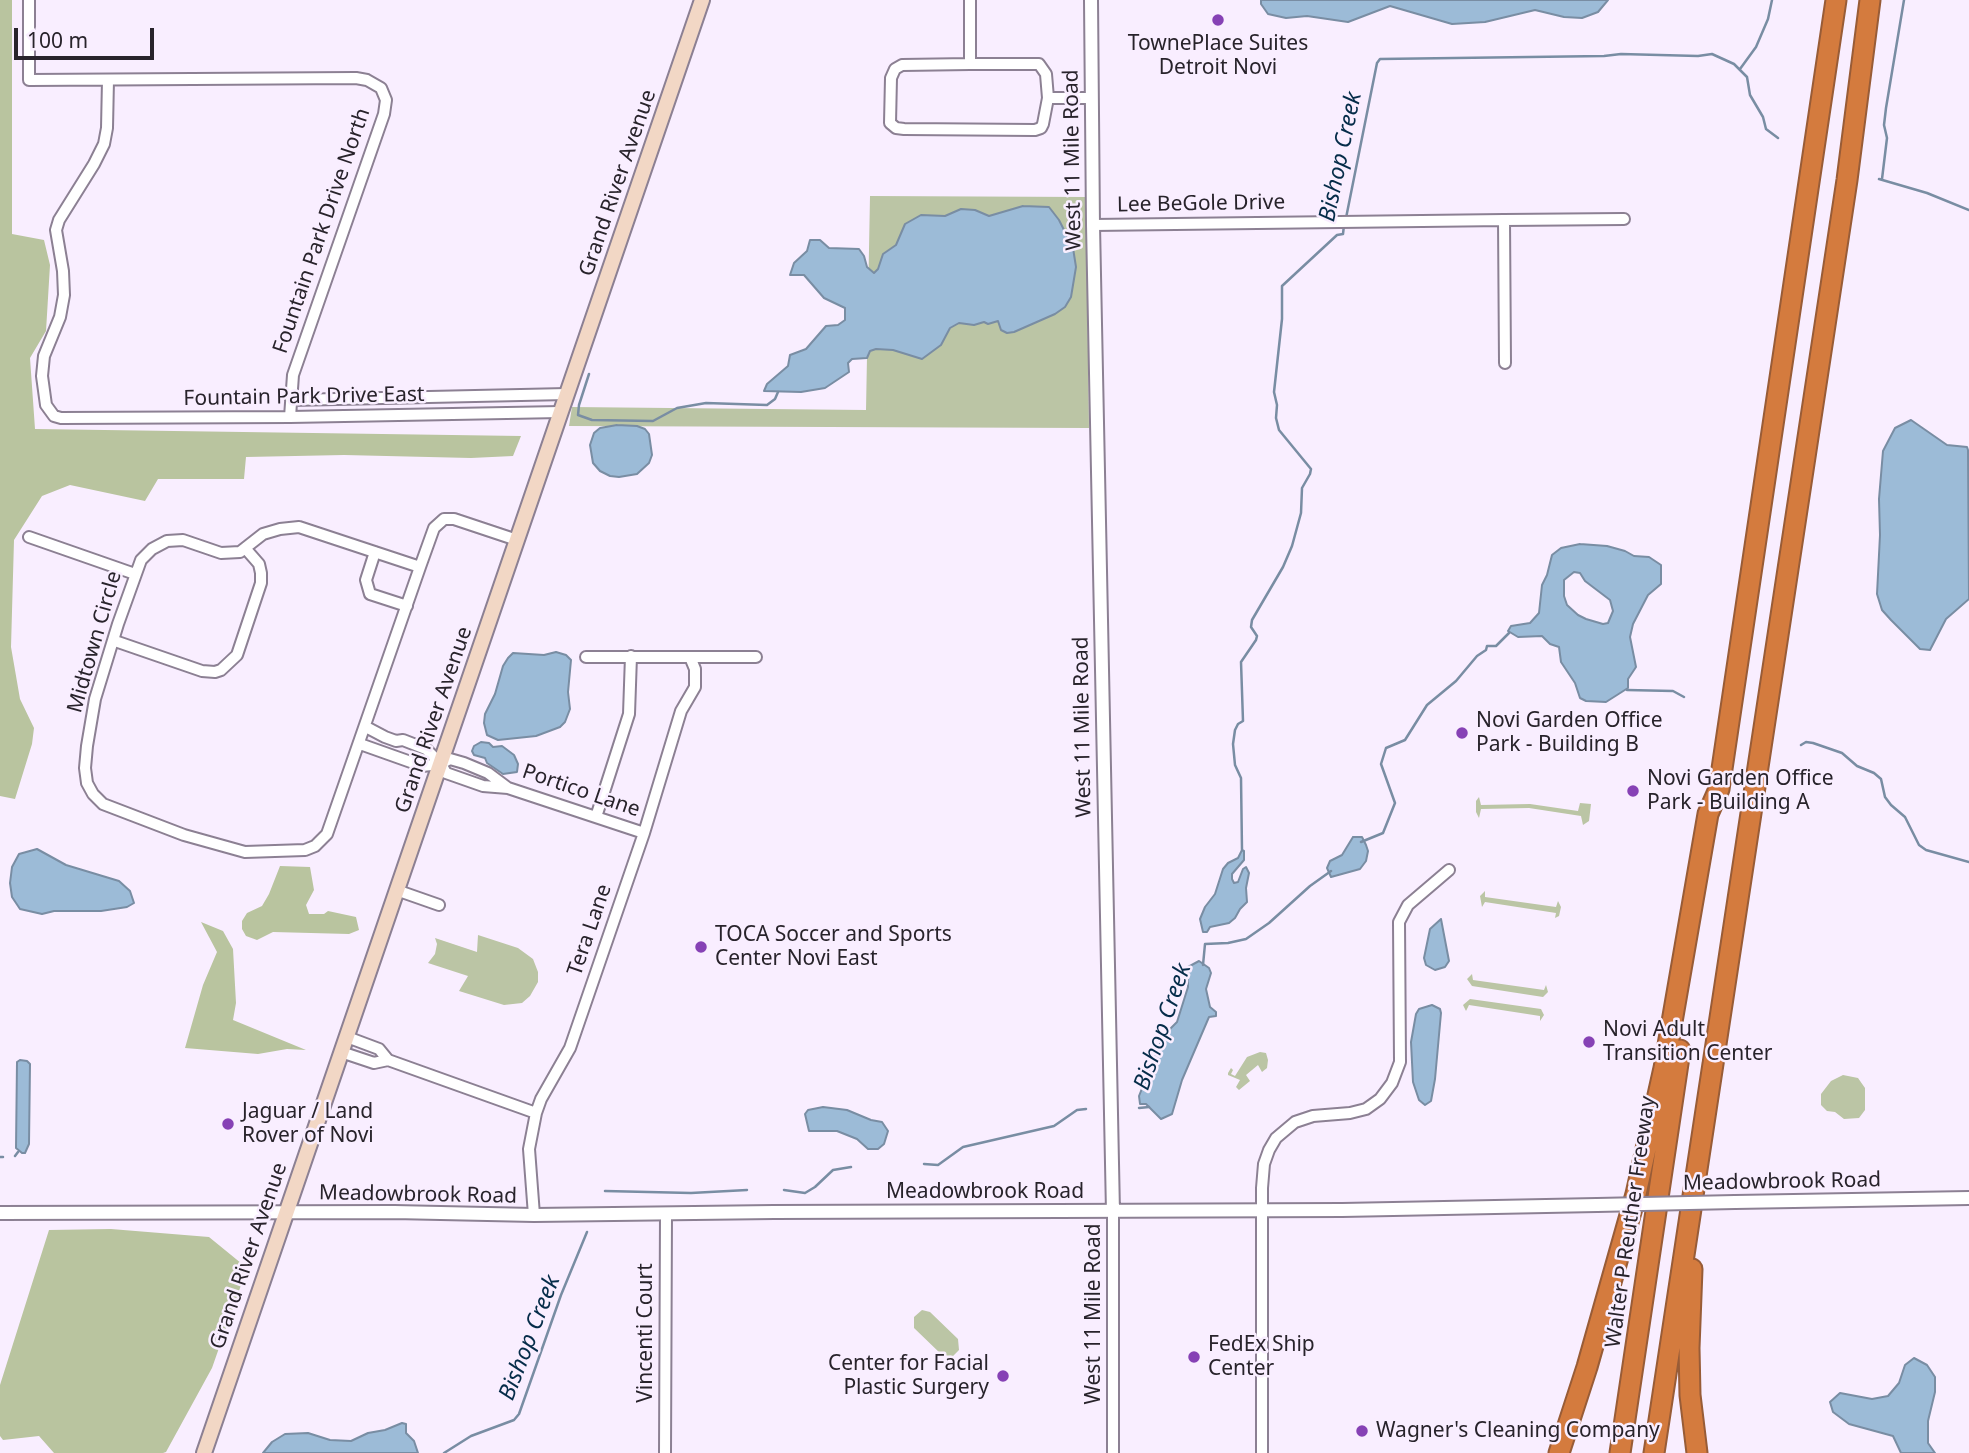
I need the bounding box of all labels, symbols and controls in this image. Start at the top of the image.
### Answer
marker: TownePlace Suites Detroit Novi [1210,12,1226,28]
scale bar [18,14,158,58]
text: 100 m [27,26,88,54]
place label: TownePlace Suites Detroit Novi [1128,31,1308,81]
street label: West 11 Mile Road [1059,69,1087,251]
street label: Grand River Avenue [574,86,662,280]
water label: Bishop Creek [1314,90,1368,224]
street label: Fountain Park Drive North [268,105,376,357]
street label: Lee BeGole Drive [1117,190,1285,218]
street label: Fountain Park Drive East [183,382,425,412]
street label: Midtown Circle [63,568,127,716]
street label: Grand River Avenue [390,623,478,817]
street label: West 11 Mile Road [1069,636,1097,818]
place label: Novi Garden Office Park - Building B [1476,708,1663,758]
marker: Novi Garden Office Park - Building B [1454,725,1470,741]
street label: Portico Lane [519,759,643,823]
place label: Novi Garden Office Park - Building A [1647,766,1834,816]
marker: Novi Garden Office Park - Building A [1625,783,1641,799]
street label: Tera Lane [563,881,617,979]
place label: TOCA Soccer and Sports Center Novi East [715,922,952,972]
marker: TOCA Soccer and Sports Center Novi East [693,939,709,955]
water label: Bishop Creek [1129,960,1197,1094]
place label: Novi Adult Transition Center [1603,1017,1772,1067]
marker: Novi Adult Transition Center [1581,1034,1597,1050]
street label: Walter P Reuther Freeway [1601,1095,1661,1349]
place label: Jaguar / Land Rover of Novi [242,1099,374,1149]
marker: Jaguar / Land Rover of Novi [220,1116,236,1132]
street label: Grand River Avenue [205,1159,293,1353]
street label: Meadowbrook Road [1683,1168,1881,1196]
street label: Meadowbrook Road [886,1179,1084,1205]
street label: Meadowbrook Road [319,1181,517,1209]
street label: West 11 Mile Road [1081,1223,1107,1405]
street label: Vincenti Court [633,1263,659,1403]
water label: Bishop Creek [494,1272,566,1404]
place label: FedEx Ship Center [1208,1332,1315,1382]
marker: FedEx Ship Center [1186,1349,1202,1365]
place label: Center for Facial Plastic Surgery [828,1351,989,1401]
marker: Center for Facial Plastic Surgery [995,1368,1011,1384]
place label: Wagner's Cleaning Company [1376,1418,1660,1444]
marker: Wagner's Cleaning Company [1354,1423,1370,1439]

